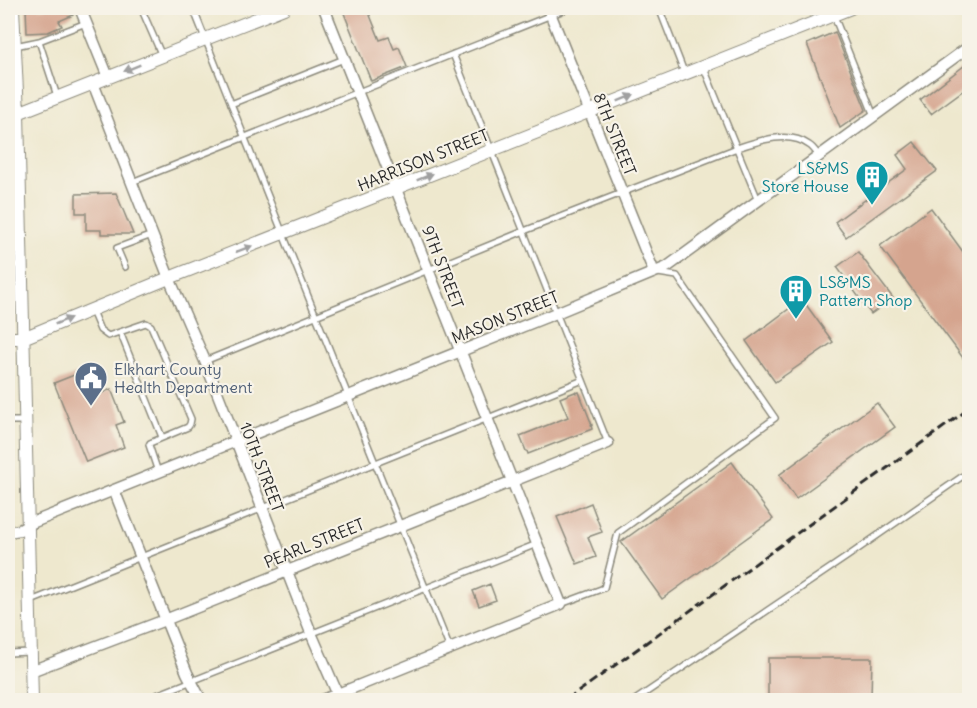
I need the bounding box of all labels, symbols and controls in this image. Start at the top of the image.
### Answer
one-way arrow [123,64,141,73]
street label: 8TH STREET [589,90,641,178]
one-way arrow [617,92,635,102]
street label: HARRISON STREET [354,125,492,195]
place label: LS&MS Store House [762,158,849,196]
building icon: LS&MS Store House [854,159,890,206]
one-way arrow [416,172,434,181]
street label: 9TH STREET [418,223,468,311]
one-way arrow [235,244,253,253]
place label: LS&MS Pattern Shop [819,272,912,310]
building icon: LS&MS Pattern Shop [778,273,814,320]
street label: MASON STREET [448,286,562,348]
one-way arrow [54,316,72,325]
place label: Elkhart County Health Department [114,359,253,397]
public building icon: Elkhart County Health Department [73,360,109,407]
street label: 10TH STREET [236,419,288,515]
street label: PEARL STREET [261,514,367,572]

